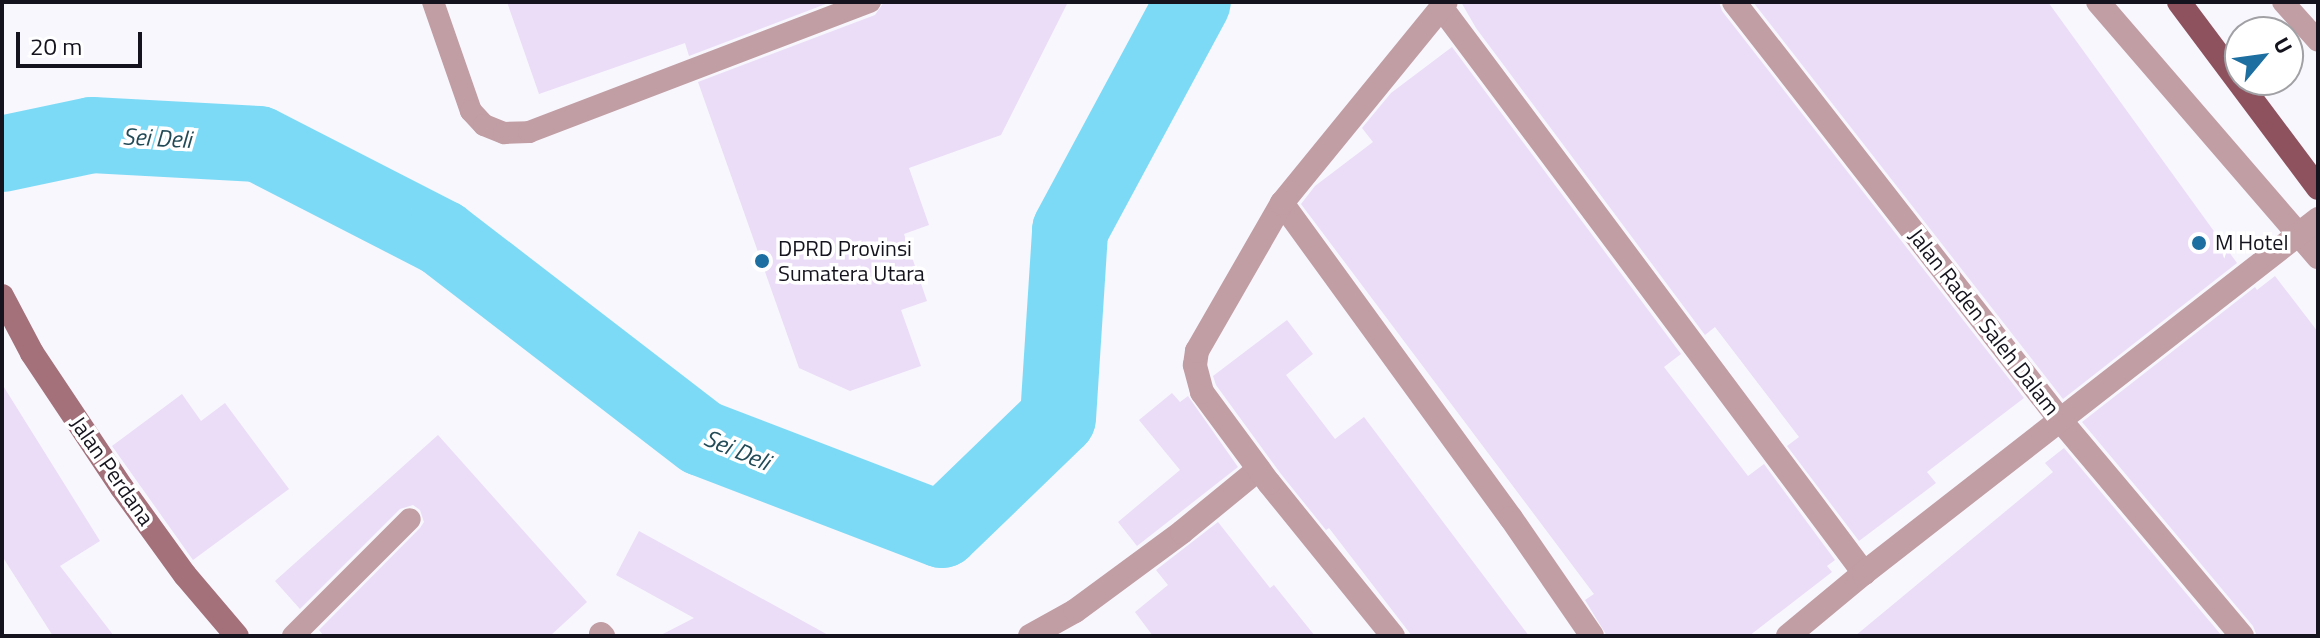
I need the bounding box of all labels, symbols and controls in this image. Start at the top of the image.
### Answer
scale bar [20,16,146,66]
north arrow [2224,16,2304,96]
text: 20 m [30,28,82,64]
text: U [2265,31,2302,60]
water label: Sei Deli [122,122,192,154]
street label: Jalan Raden Saleh Dalam [1903,223,2065,421]
place label: M Hotel [2215,230,2289,256]
marker: M Hotel [2190,234,2208,252]
place label: DPRD Provinsi Sumatera Utara [778,235,925,286]
marker: DPRD Provinsi Sumatera Utara [753,252,771,270]
street label: Jalan Perdana [65,411,159,531]
water label: Sei Deli [700,423,774,477]

